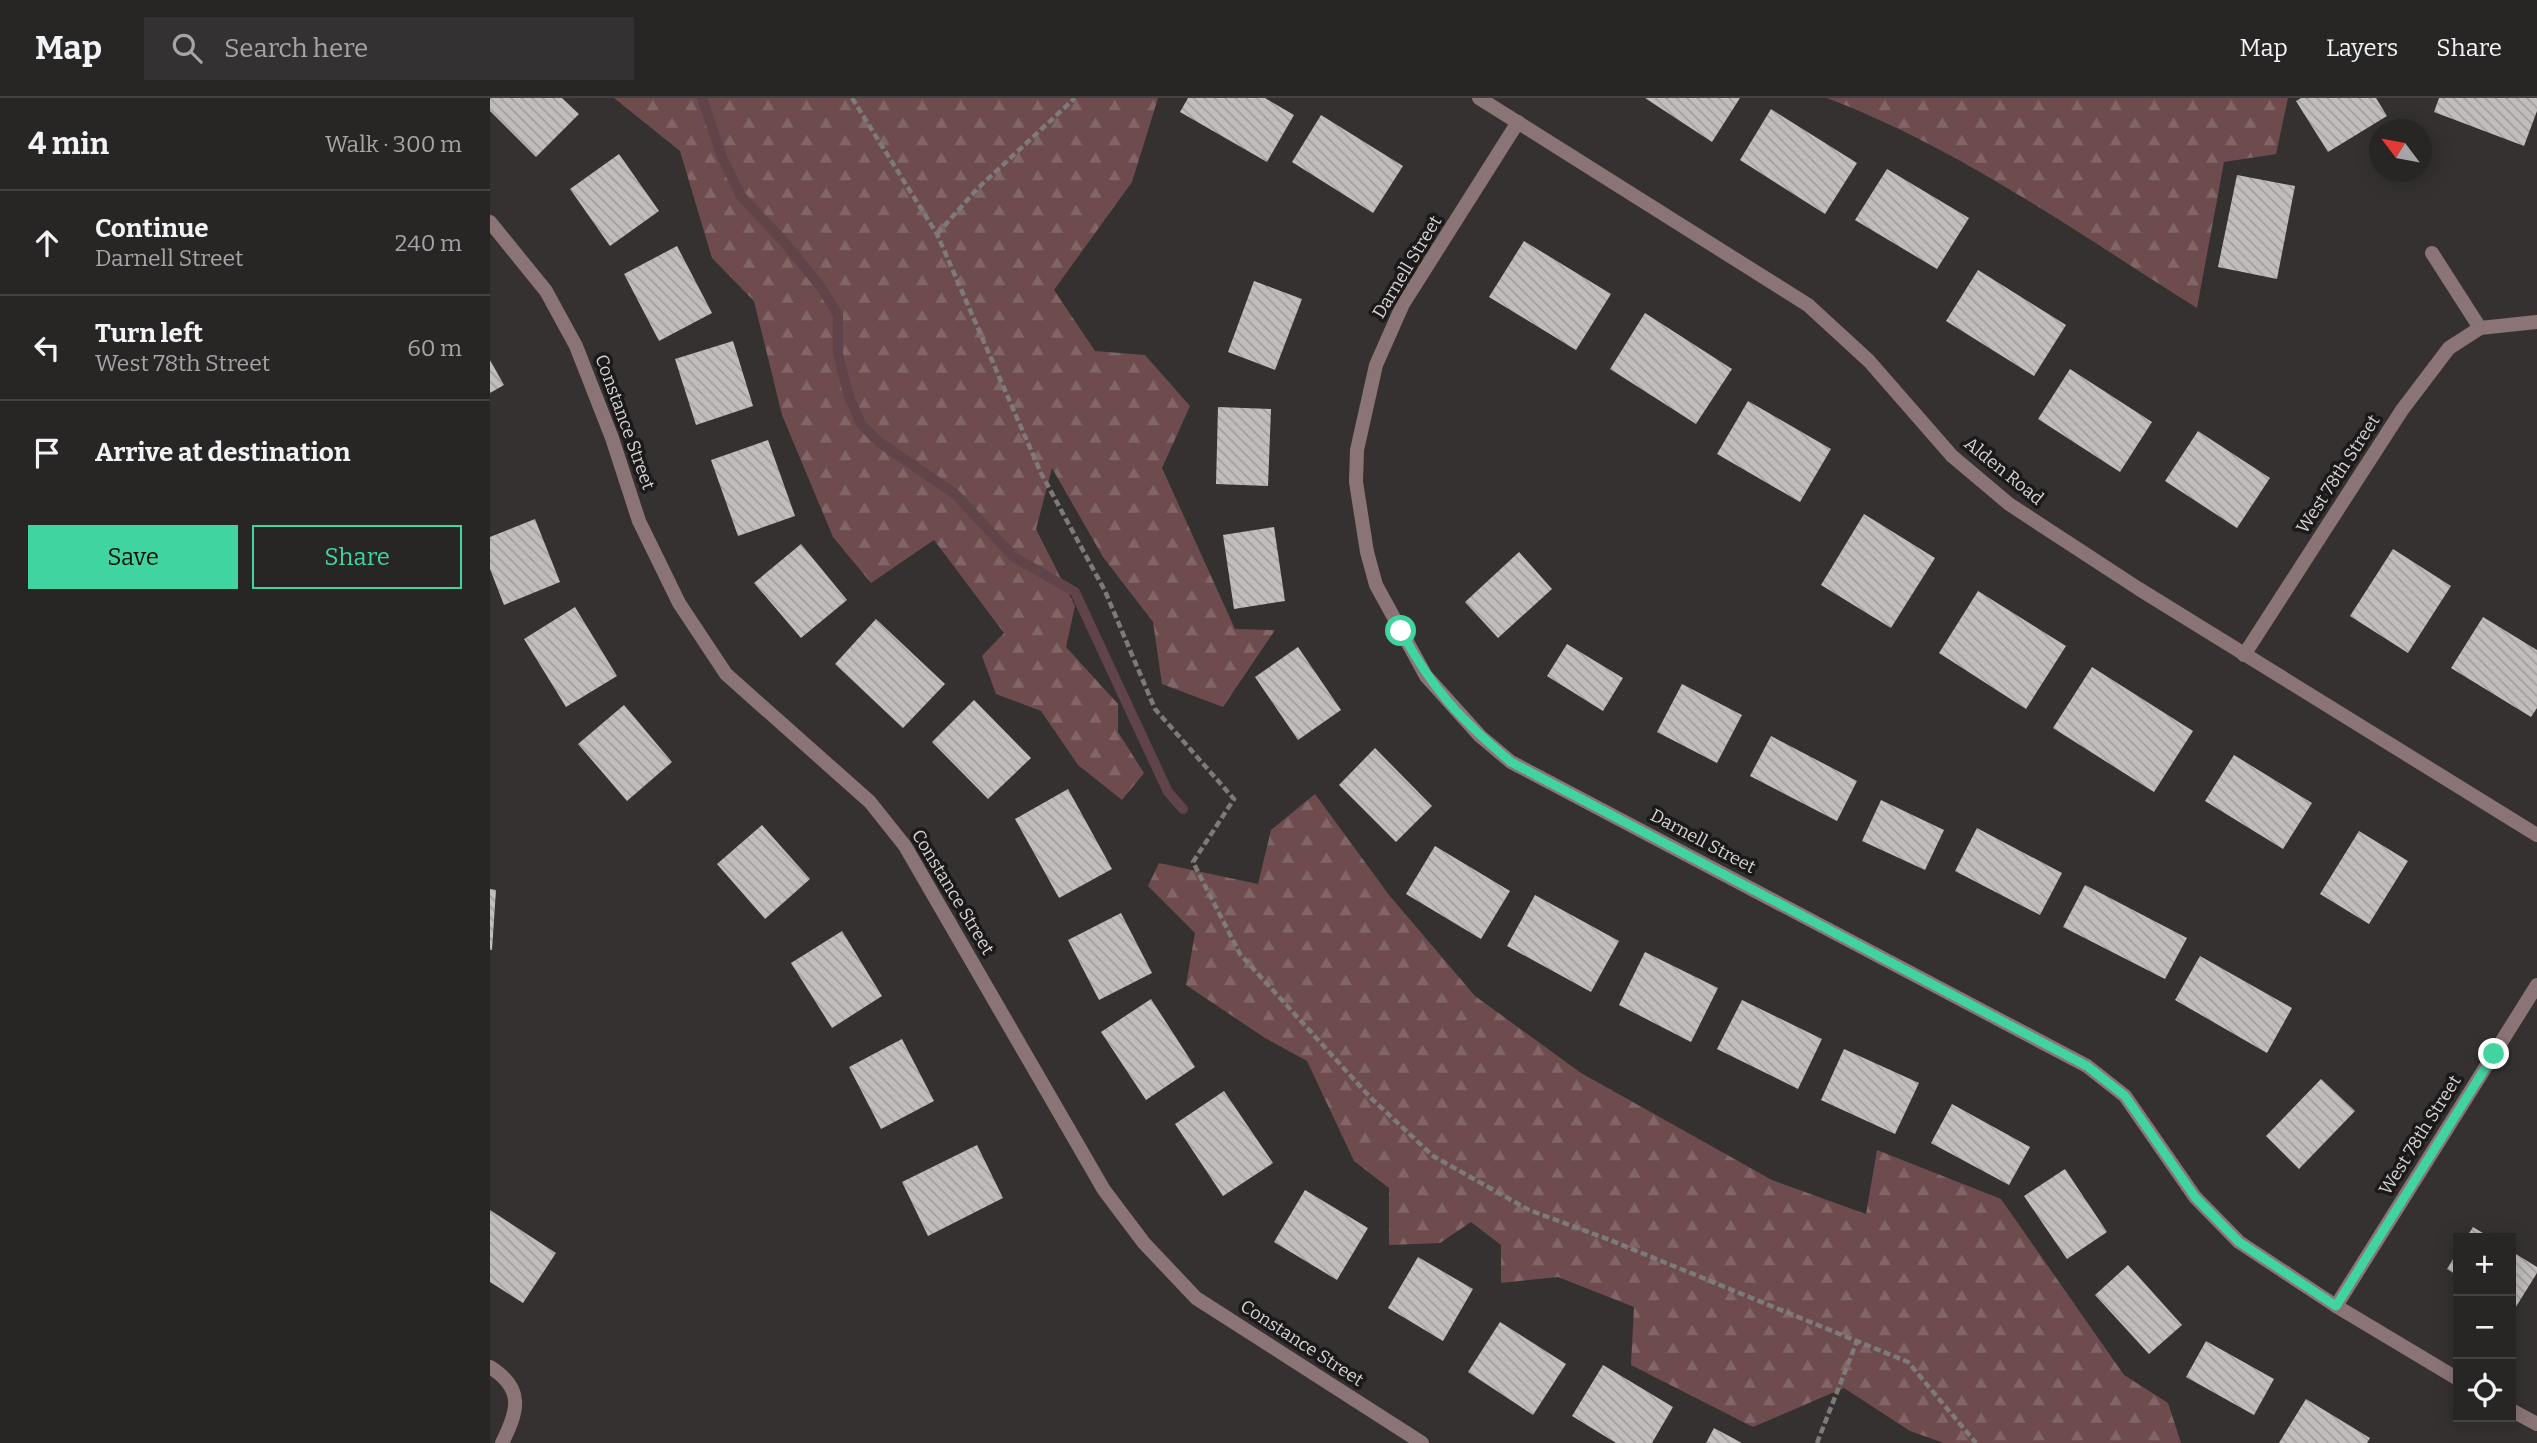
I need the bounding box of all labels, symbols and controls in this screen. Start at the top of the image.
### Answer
search box [144,17,634,80]
text: Map [35,28,102,68]
icon: search [168,29,206,67]
text: Search here [224,33,368,64]
text: Map [2240,34,2288,62]
text: Layers [2326,34,2398,62]
text: Share [2436,34,2502,62]
north arrow [2369,119,2432,182]
text: 4 min [28,126,109,162]
text: Walk · 300 m [325,130,462,158]
street label: Darnell Street [1368,211,1447,322]
text: Continue [95,213,209,244]
icon: ahead [28,224,66,262]
text: 240 m [395,229,462,257]
text: Darnell Street [95,244,243,272]
text: Turn left [95,318,203,349]
icon: left [28,329,66,367]
text: 60 m [407,334,462,362]
text: West 78th Street [95,349,270,377]
street label: Constance Street [590,351,660,493]
street label: West 78th Street [2291,410,2385,537]
street label: Alden Road [1960,432,2048,510]
icon: arrive [28,434,66,472]
text: Arrive at destination [95,437,350,468]
button: Save [28,525,238,589]
button: Share [252,525,462,589]
route start [1385,615,1416,646]
street label: Darnell Street [1647,804,1760,878]
street label: Constance Street [907,825,999,959]
route end [2478,1038,2509,1069]
street label: West 78th Street [2374,1071,2466,1199]
map controls [2453,1233,2516,1422]
button: + [2453,1233,2516,1296]
street label: Constance Street [1236,1295,1368,1391]
button: − [2453,1296,2516,1359]
button: locate [2453,1359,2516,1422]

